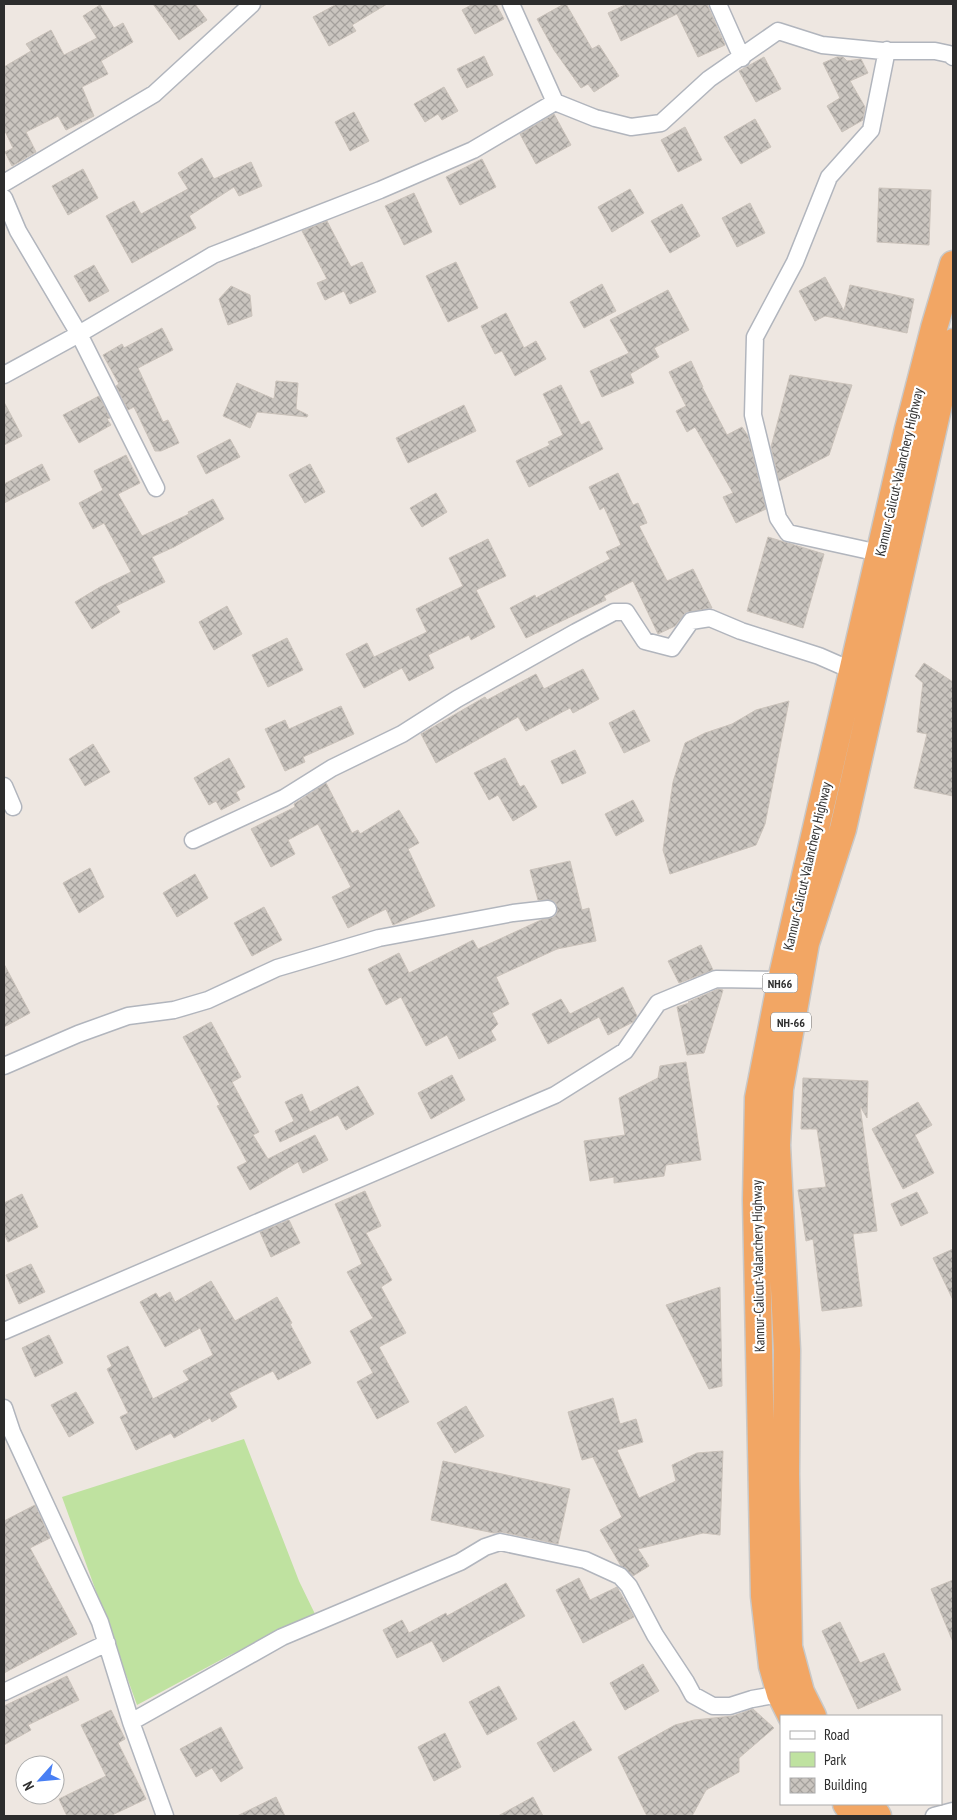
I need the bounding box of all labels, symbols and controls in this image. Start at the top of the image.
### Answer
street label: Kannur-Calicut-Valanchery Highway [871,385,927,558]
street label: Kannur-Calicut-Valanchery Highway [779,779,835,952]
road number: NH66 [762,974,798,992]
road number: NH-66 [771,1012,811,1032]
street label: Kannur-Calicut-Valanchery Highway [747,1179,769,1352]
legend [780,1715,942,1805]
text: Road [824,1725,850,1744]
text: Park [824,1750,846,1769]
north arrow [15,1755,65,1805]
text: Building [824,1775,867,1794]
text: N [19,1778,38,1793]

